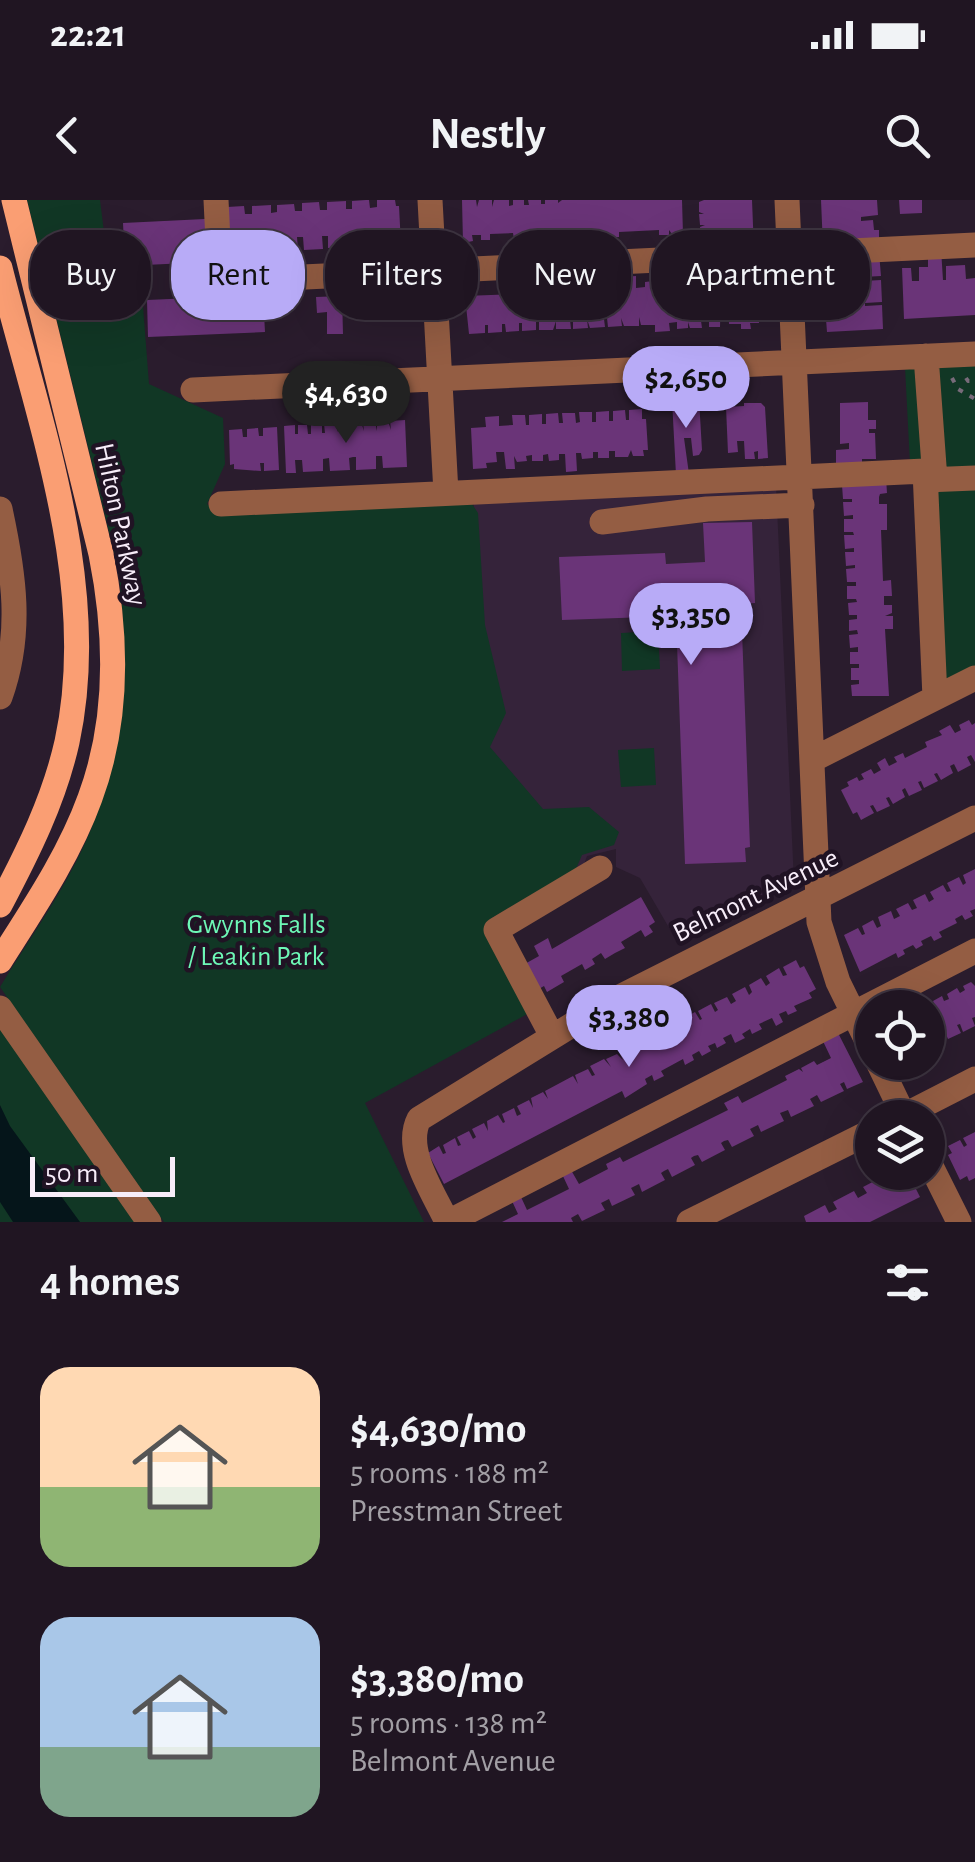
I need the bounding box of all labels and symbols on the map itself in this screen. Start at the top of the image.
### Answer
pin: $2,650 [605,346,767,431]
pin: $4,630 [265,361,427,446]
street label: Hilton Parkway [89,441,151,608]
pin: $3,350 [610,583,772,668]
street label: Belmont Avenue [669,844,843,948]
park label: Gwynns Falls / Leakin Park [186,911,326,971]
pin: $3,380 [548,985,710,1070]
scale bar [30,1152,175,1196]

